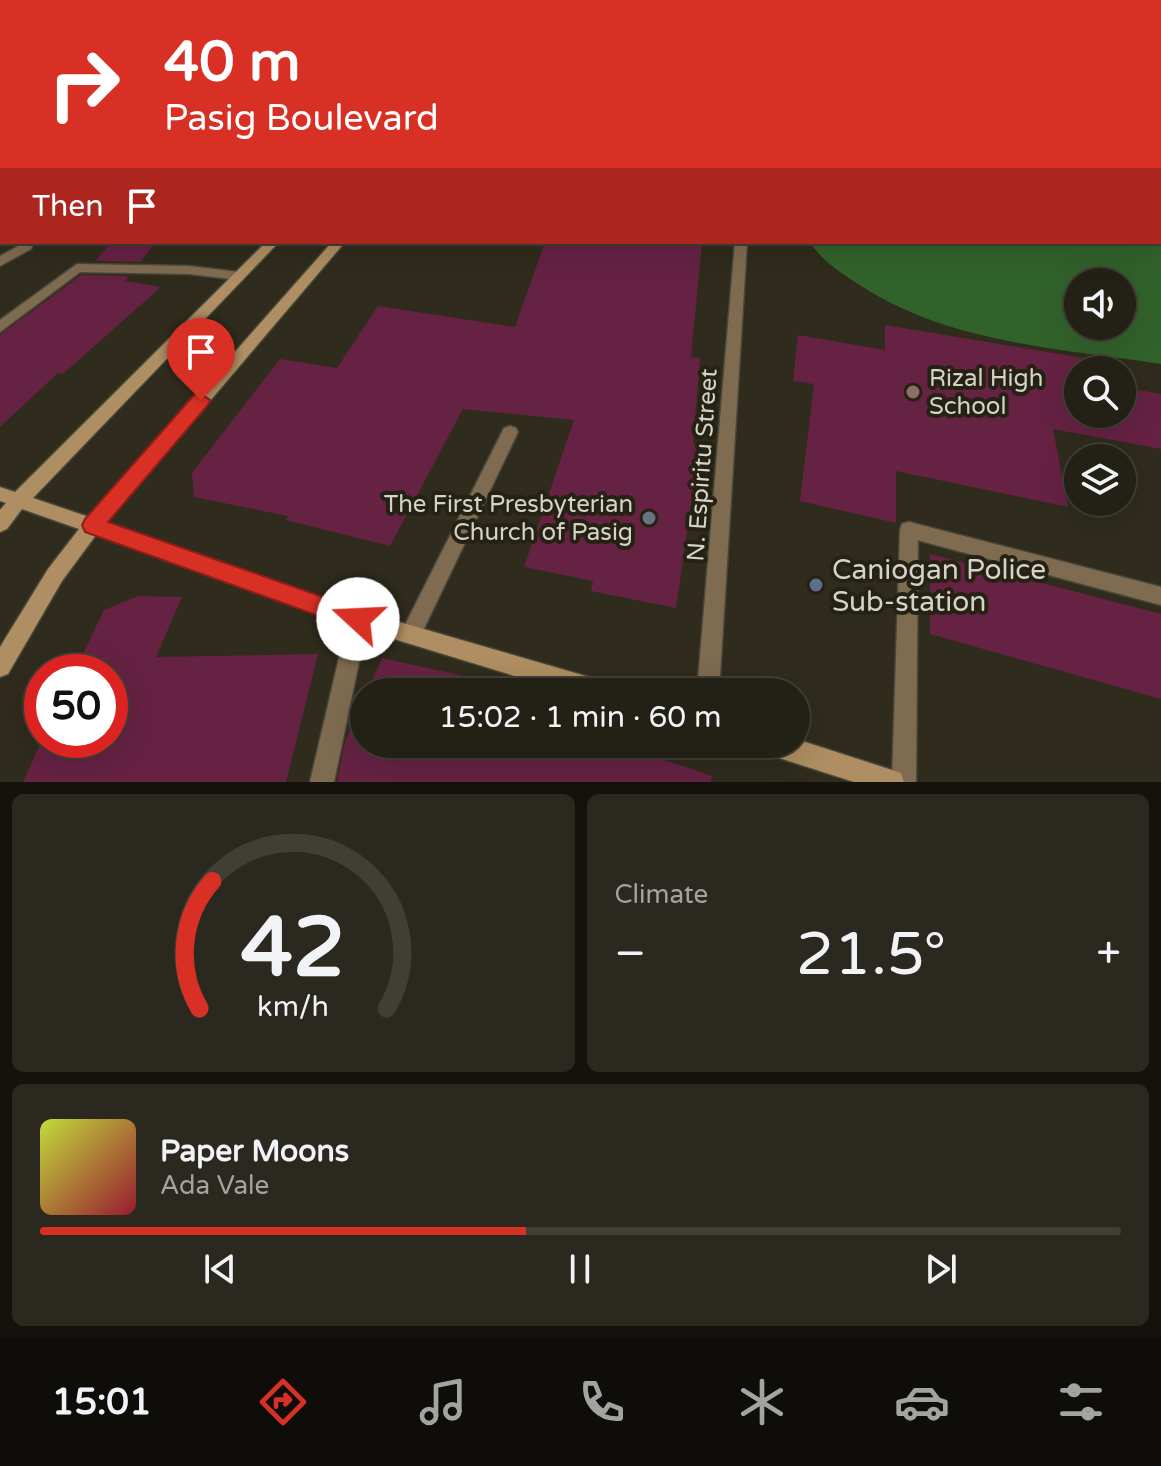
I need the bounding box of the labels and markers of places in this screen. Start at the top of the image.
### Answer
pin [167,318,235,400]
place label: Rizal High School [929,364,1043,421]
marker: Rizal High School [904,383,922,401]
place label: The First Presbyterian Church of Pasig [384,490,633,547]
marker: The First Presbyterian Church of Pasig [640,509,658,527]
place label: Caniogan Police Sub-station [832,553,1046,619]
marker: Caniogan Police Sub-station [807,576,825,594]

